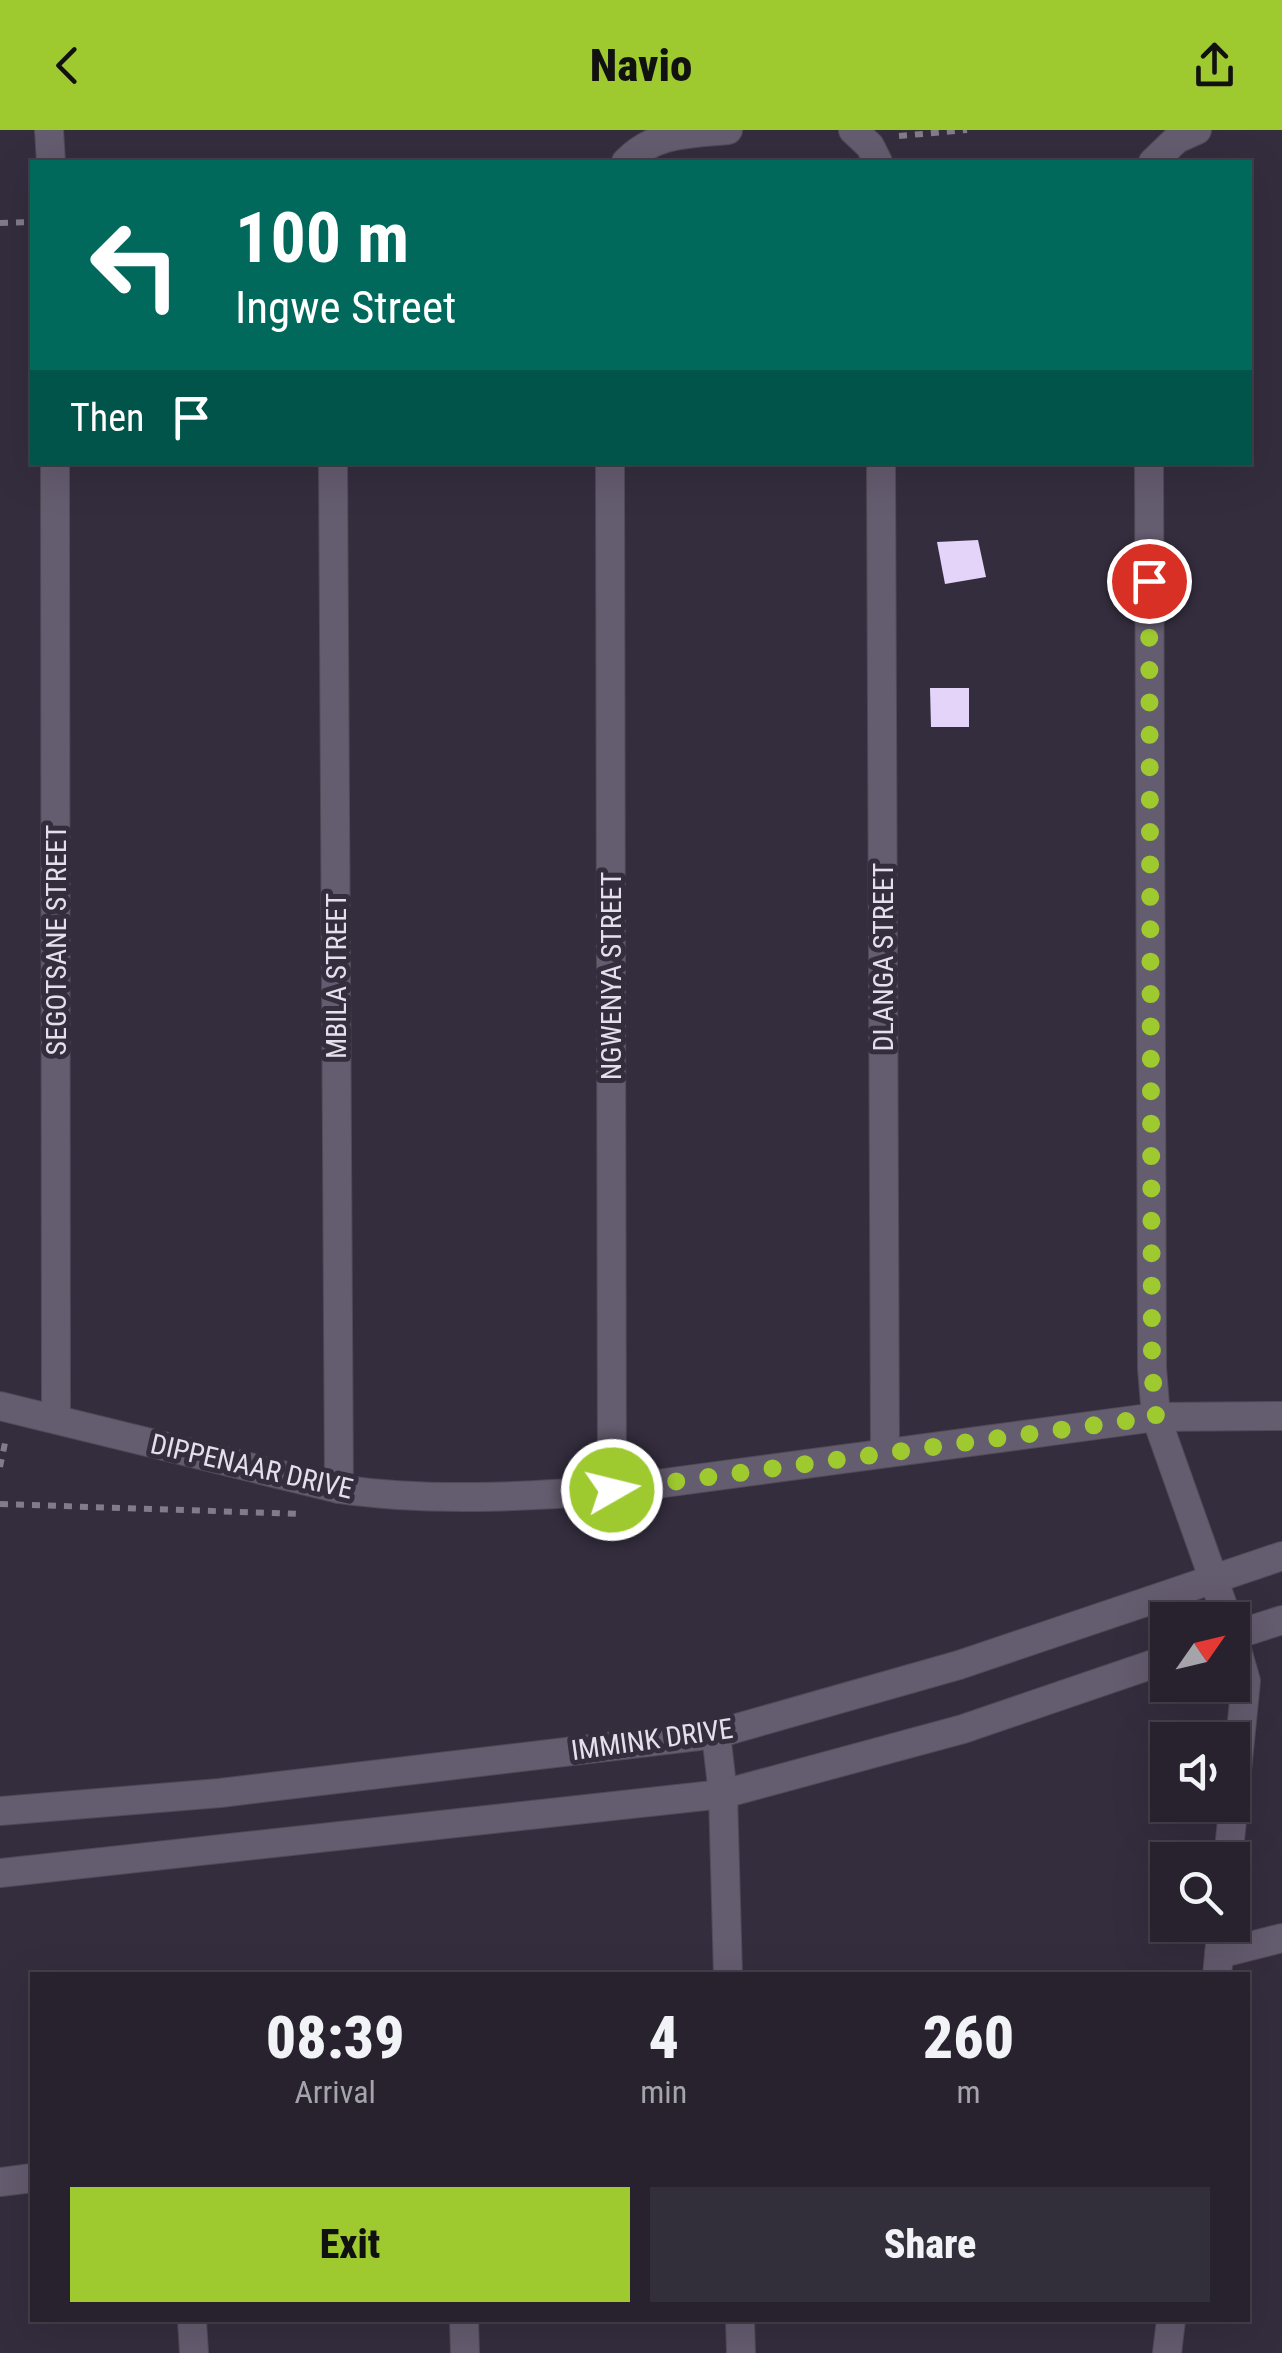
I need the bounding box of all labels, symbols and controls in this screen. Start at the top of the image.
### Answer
icon: back [40,38,95,93]
icon: share [1187,38,1242,93]
text: Navio [590,39,692,92]
text: 100 m [235,197,409,279]
icon: left [70,200,200,330]
text: Ingwe Street [235,281,456,334]
icon: arrive [164,390,219,445]
text: Then [70,396,144,440]
pin [1107,539,1192,624]
icon: arrive [1122,554,1177,609]
street label: SEGOTSANE STREET [40,825,73,1055]
street label: DLANGA STREET [867,863,900,1051]
street label: NGWENYA STREET [595,872,628,1080]
street label: MBILA STREET [320,893,353,1059]
street label: DIPPENAAR DRIVE [148,1427,356,1506]
position arrow [560,1438,664,1542]
north arrow [1150,1602,1250,1702]
map controls [1150,1602,1250,1942]
street label: IMMINK DRIVE [569,1712,735,1767]
button: sound [1150,1722,1250,1822]
button: search [1150,1842,1250,1942]
text: 08:39 [266,2002,405,2073]
text: 4 [648,2002,679,2073]
text: 260 [923,2002,1014,2073]
text: Arrival [294,2073,376,2111]
text: min [640,2073,687,2111]
text: m [957,2073,981,2111]
button: Exit [70,2187,630,2302]
button: Share [650,2187,1210,2302]

